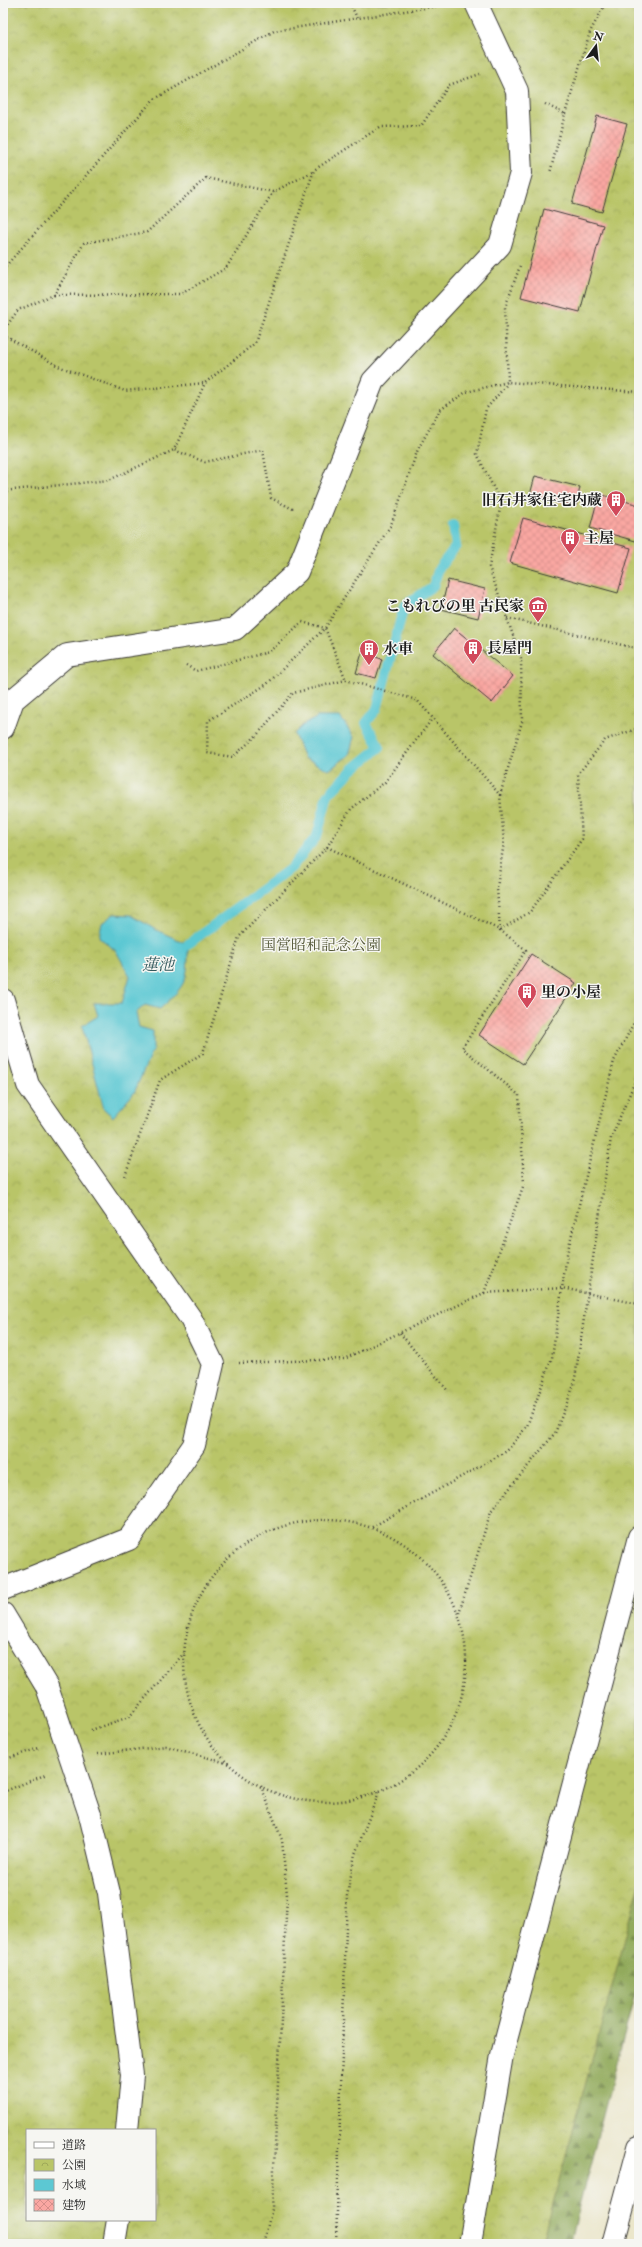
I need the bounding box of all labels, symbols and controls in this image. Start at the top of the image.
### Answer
north arrow [576,26,616,66]
text: N [591,29,606,45]
building icon: 旧石井家住宅内蔵 [605,489,627,517]
place label: 旧石井家住宅内蔵 [482,491,602,510]
building icon: 主屋 [559,527,581,555]
place label: 主屋 [584,529,614,548]
museum icon: こもれびの里 古民家 [527,595,549,623]
place label: こもれびの里 古民家 [386,597,524,616]
building icon: 長屋門 [462,637,484,665]
building icon: 水車 [358,638,380,666]
place label: 長屋門 [487,639,532,658]
place label: 水車 [383,640,413,659]
park label: 国営昭和記念公園 [261,936,381,955]
water label: 蓮池 [142,955,176,975]
building icon: 里の小屋 [516,981,538,1009]
place label: 里の小屋 [541,983,601,1002]
legend [26,2129,156,2221]
text: 道路 [62,2138,86,2153]
text: 公園 [62,2158,86,2173]
text: 水域 [62,2178,86,2193]
text: 建物 [62,2198,86,2213]

